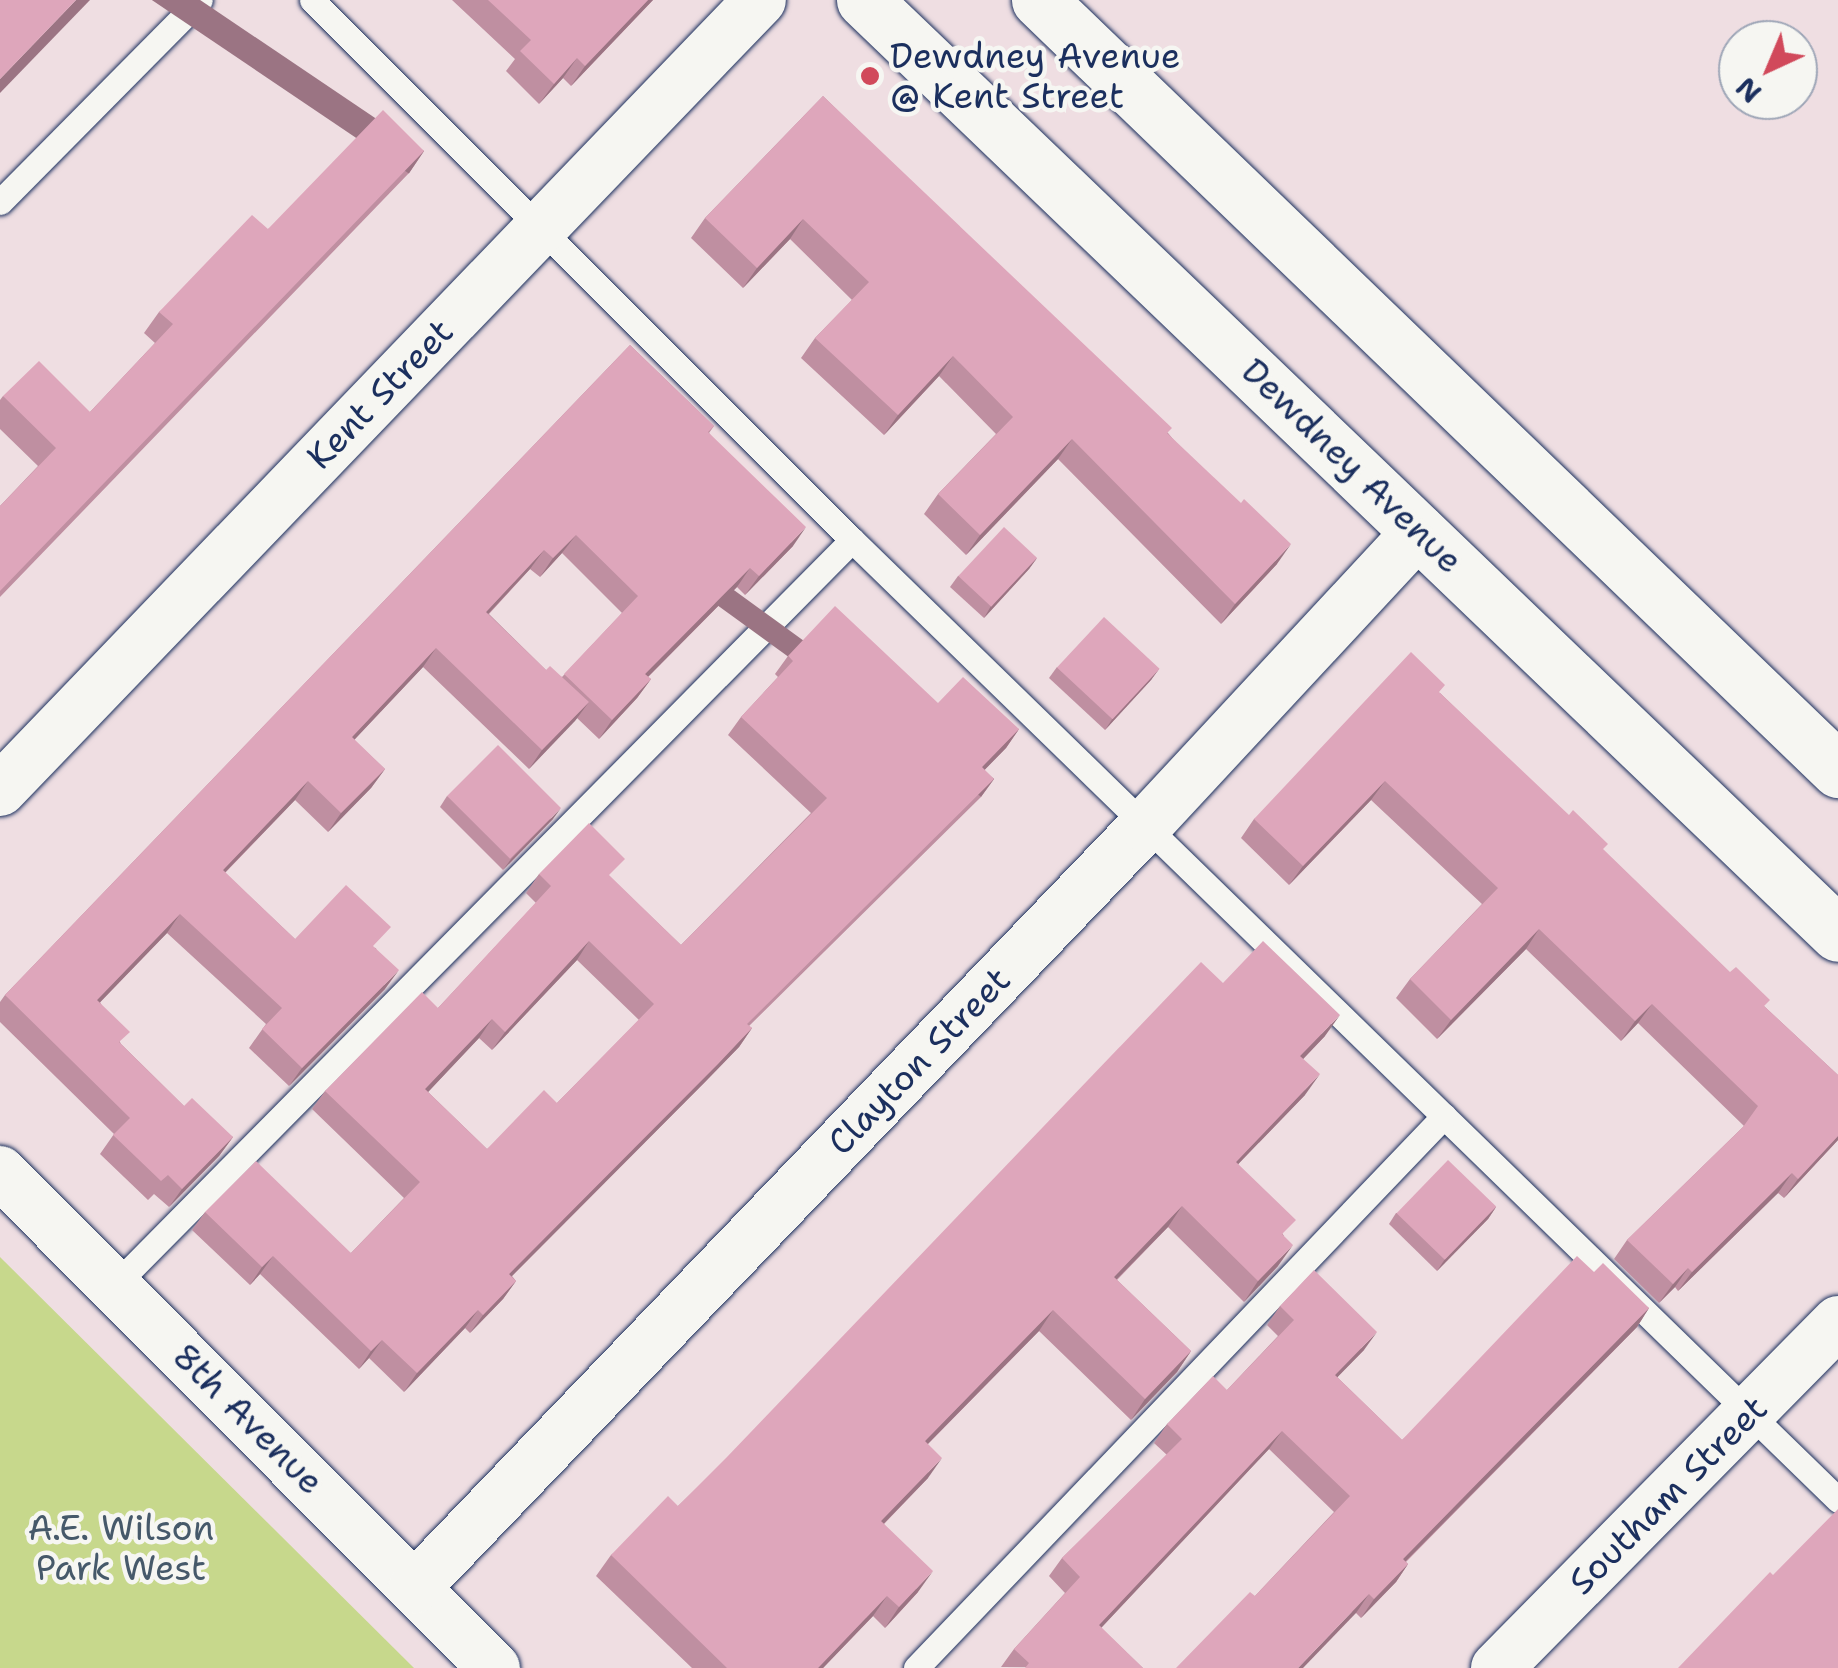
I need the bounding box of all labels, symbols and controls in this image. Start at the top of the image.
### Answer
north arrow [1718,20,1818,120]
place label: Dewdney Avenue @ Kent Street [890,35,1181,117]
marker: Dewdney Avenue @ Kent Street [859,65,881,87]
text: N [1727,69,1770,112]
street label: Kent Street [298,310,462,478]
street label: Dewdney Avenue [1233,350,1471,582]
street label: Clayton Street [819,959,1019,1163]
street label: 8th Avenue [164,1335,332,1503]
street label: Southam Street [1560,1387,1776,1603]
park label: A.E. Wilson Park West [28,1507,214,1589]

